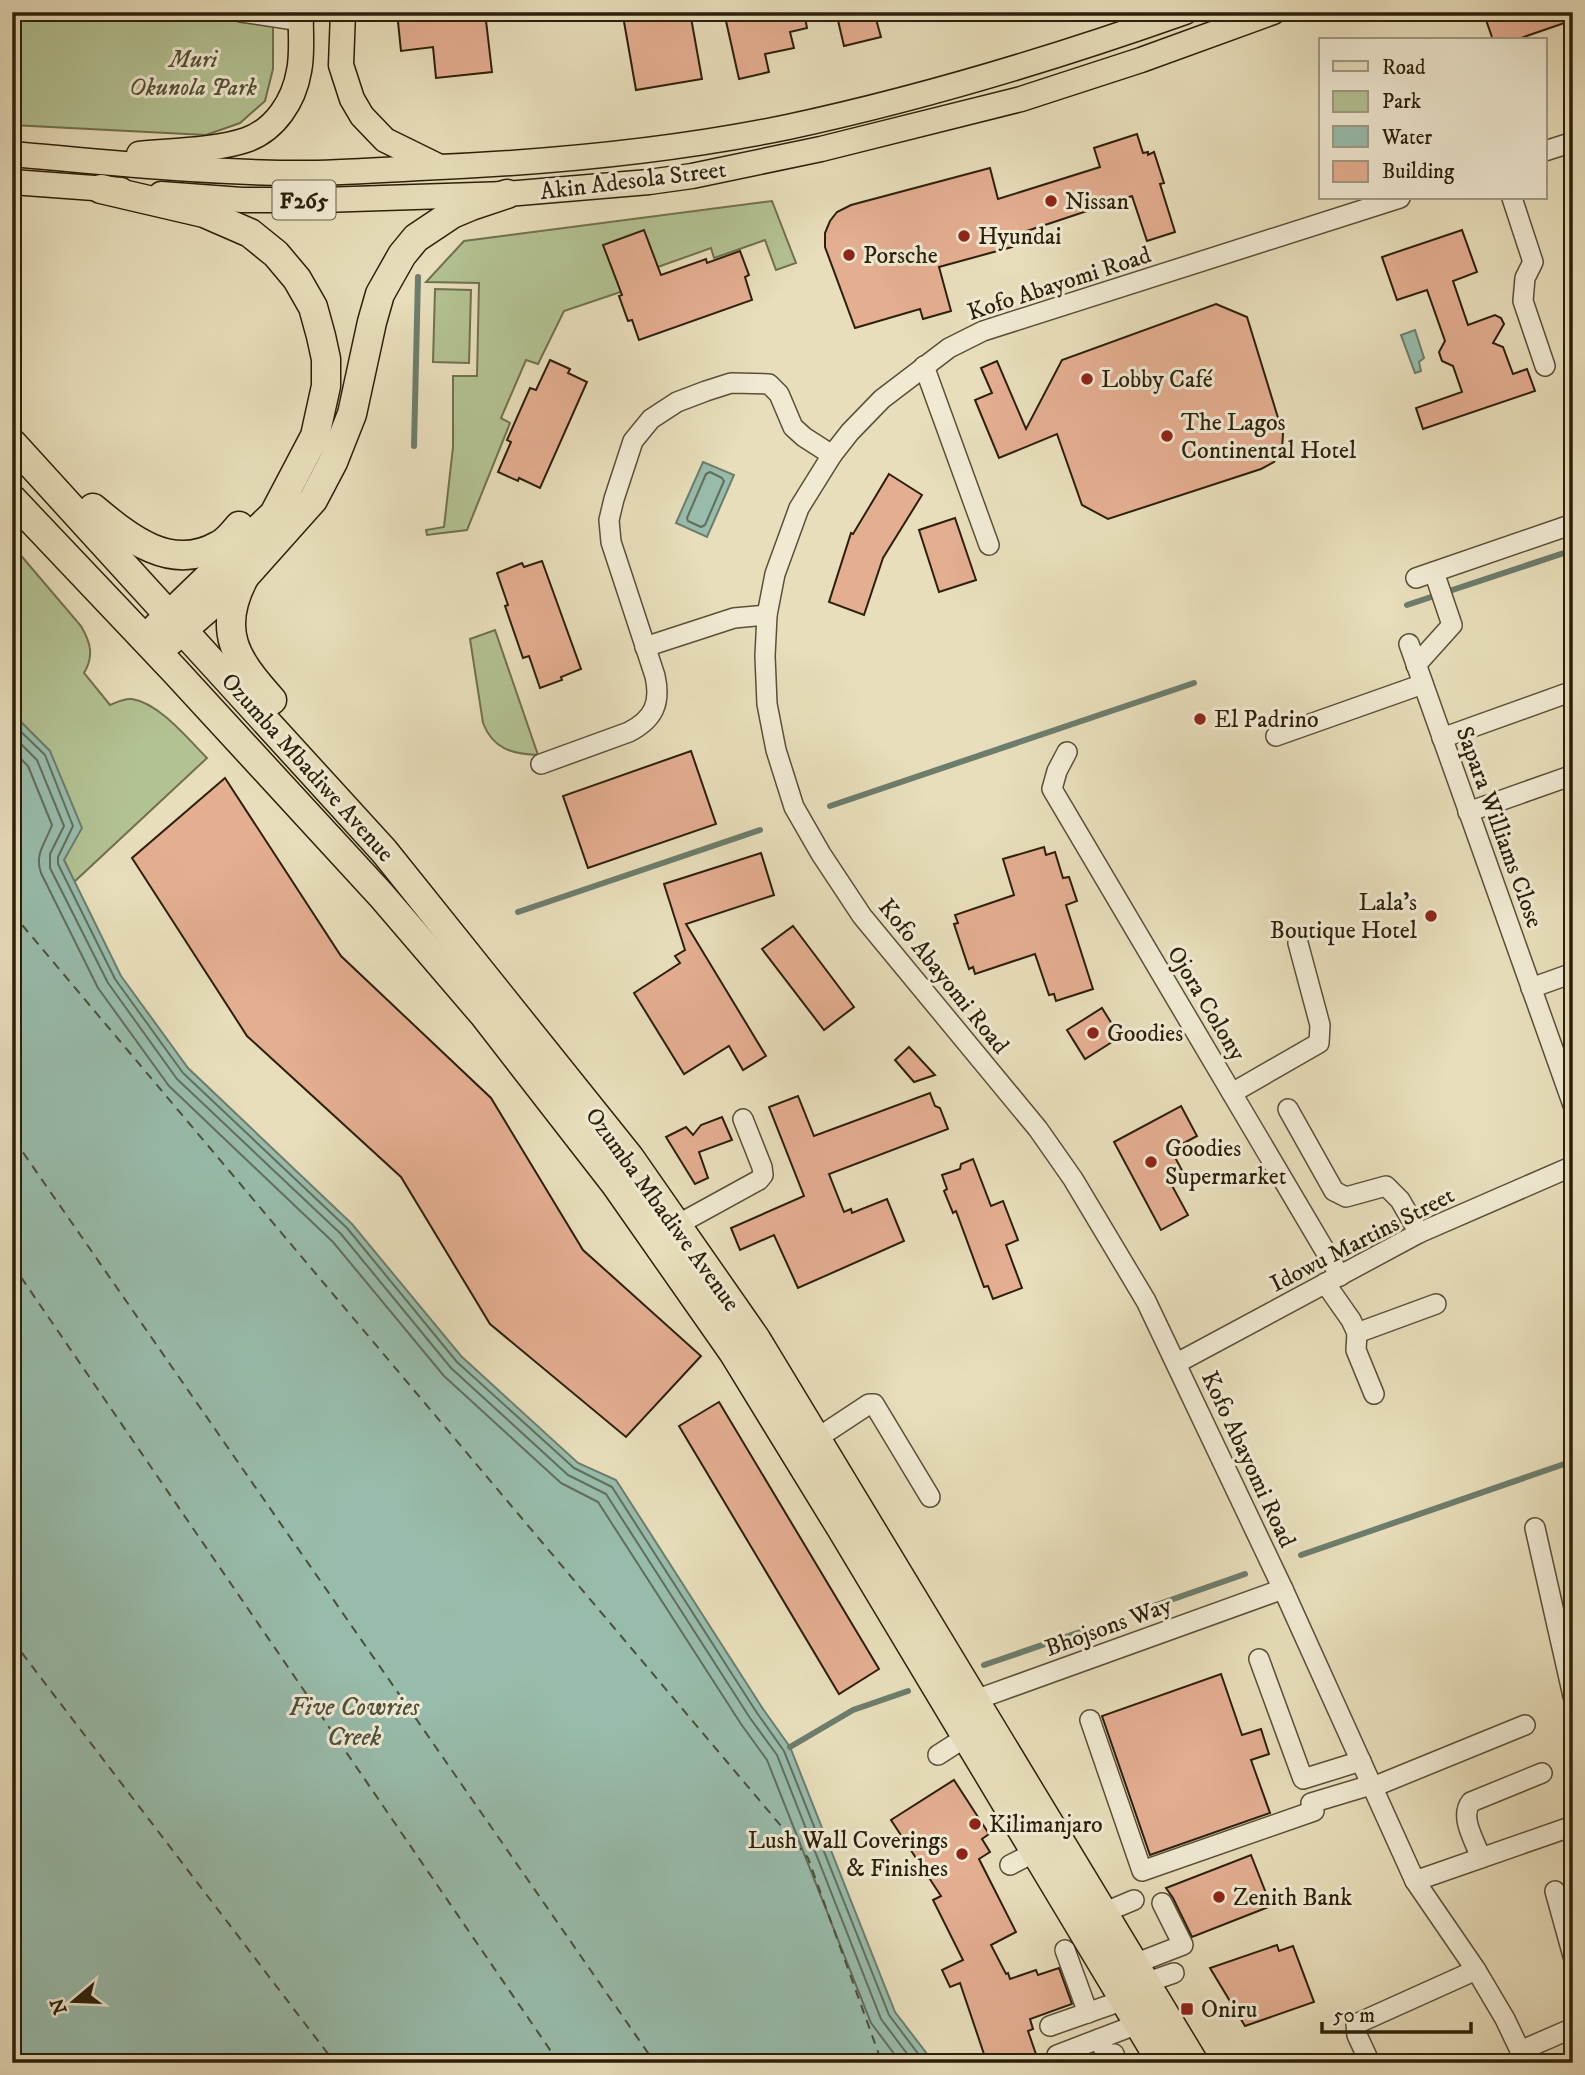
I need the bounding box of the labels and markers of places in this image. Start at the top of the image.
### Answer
place label: Nissan [1065,187,1129,217]
marker: Nissan [1043,193,1059,209]
place label: Hyundai [978,222,1061,252]
marker: Hyundai [956,228,972,244]
place label: Porsche [863,241,938,271]
marker: Porsche [841,247,857,263]
place label: Lobby Café [1101,365,1213,395]
marker: Lobby Café [1079,371,1095,387]
place label: The Lagos Continental Hotel [1181,408,1357,466]
marker: The Lagos Continental Hotel [1159,428,1175,444]
place label: El Padrino [1214,705,1319,735]
marker: El Padrino [1192,711,1208,727]
place label: Lala's Boutique Hotel [1270,888,1418,946]
marker: Lala's Boutique Hotel [1423,908,1439,924]
place label: Goodies [1107,1019,1183,1049]
marker: Goodies [1085,1025,1101,1041]
place label: Goodies Supermarket [1165,1134,1287,1192]
marker: Goodies Supermarket [1143,1154,1159,1170]
place label: Kilimanjaro [989,1810,1103,1840]
marker: Kilimanjaro [967,1816,983,1832]
place label: Lush Wall Coverings & Finishes [748,1826,948,1884]
marker: Lush Wall Coverings & Finishes [954,1846,970,1862]
place label: Zenith Bank [1233,1883,1352,1913]
marker: Zenith Bank [1211,1889,1227,1905]
place label: Oniru [1201,1995,1257,2025]
marker: Oniru [1179,2001,1195,2017]

